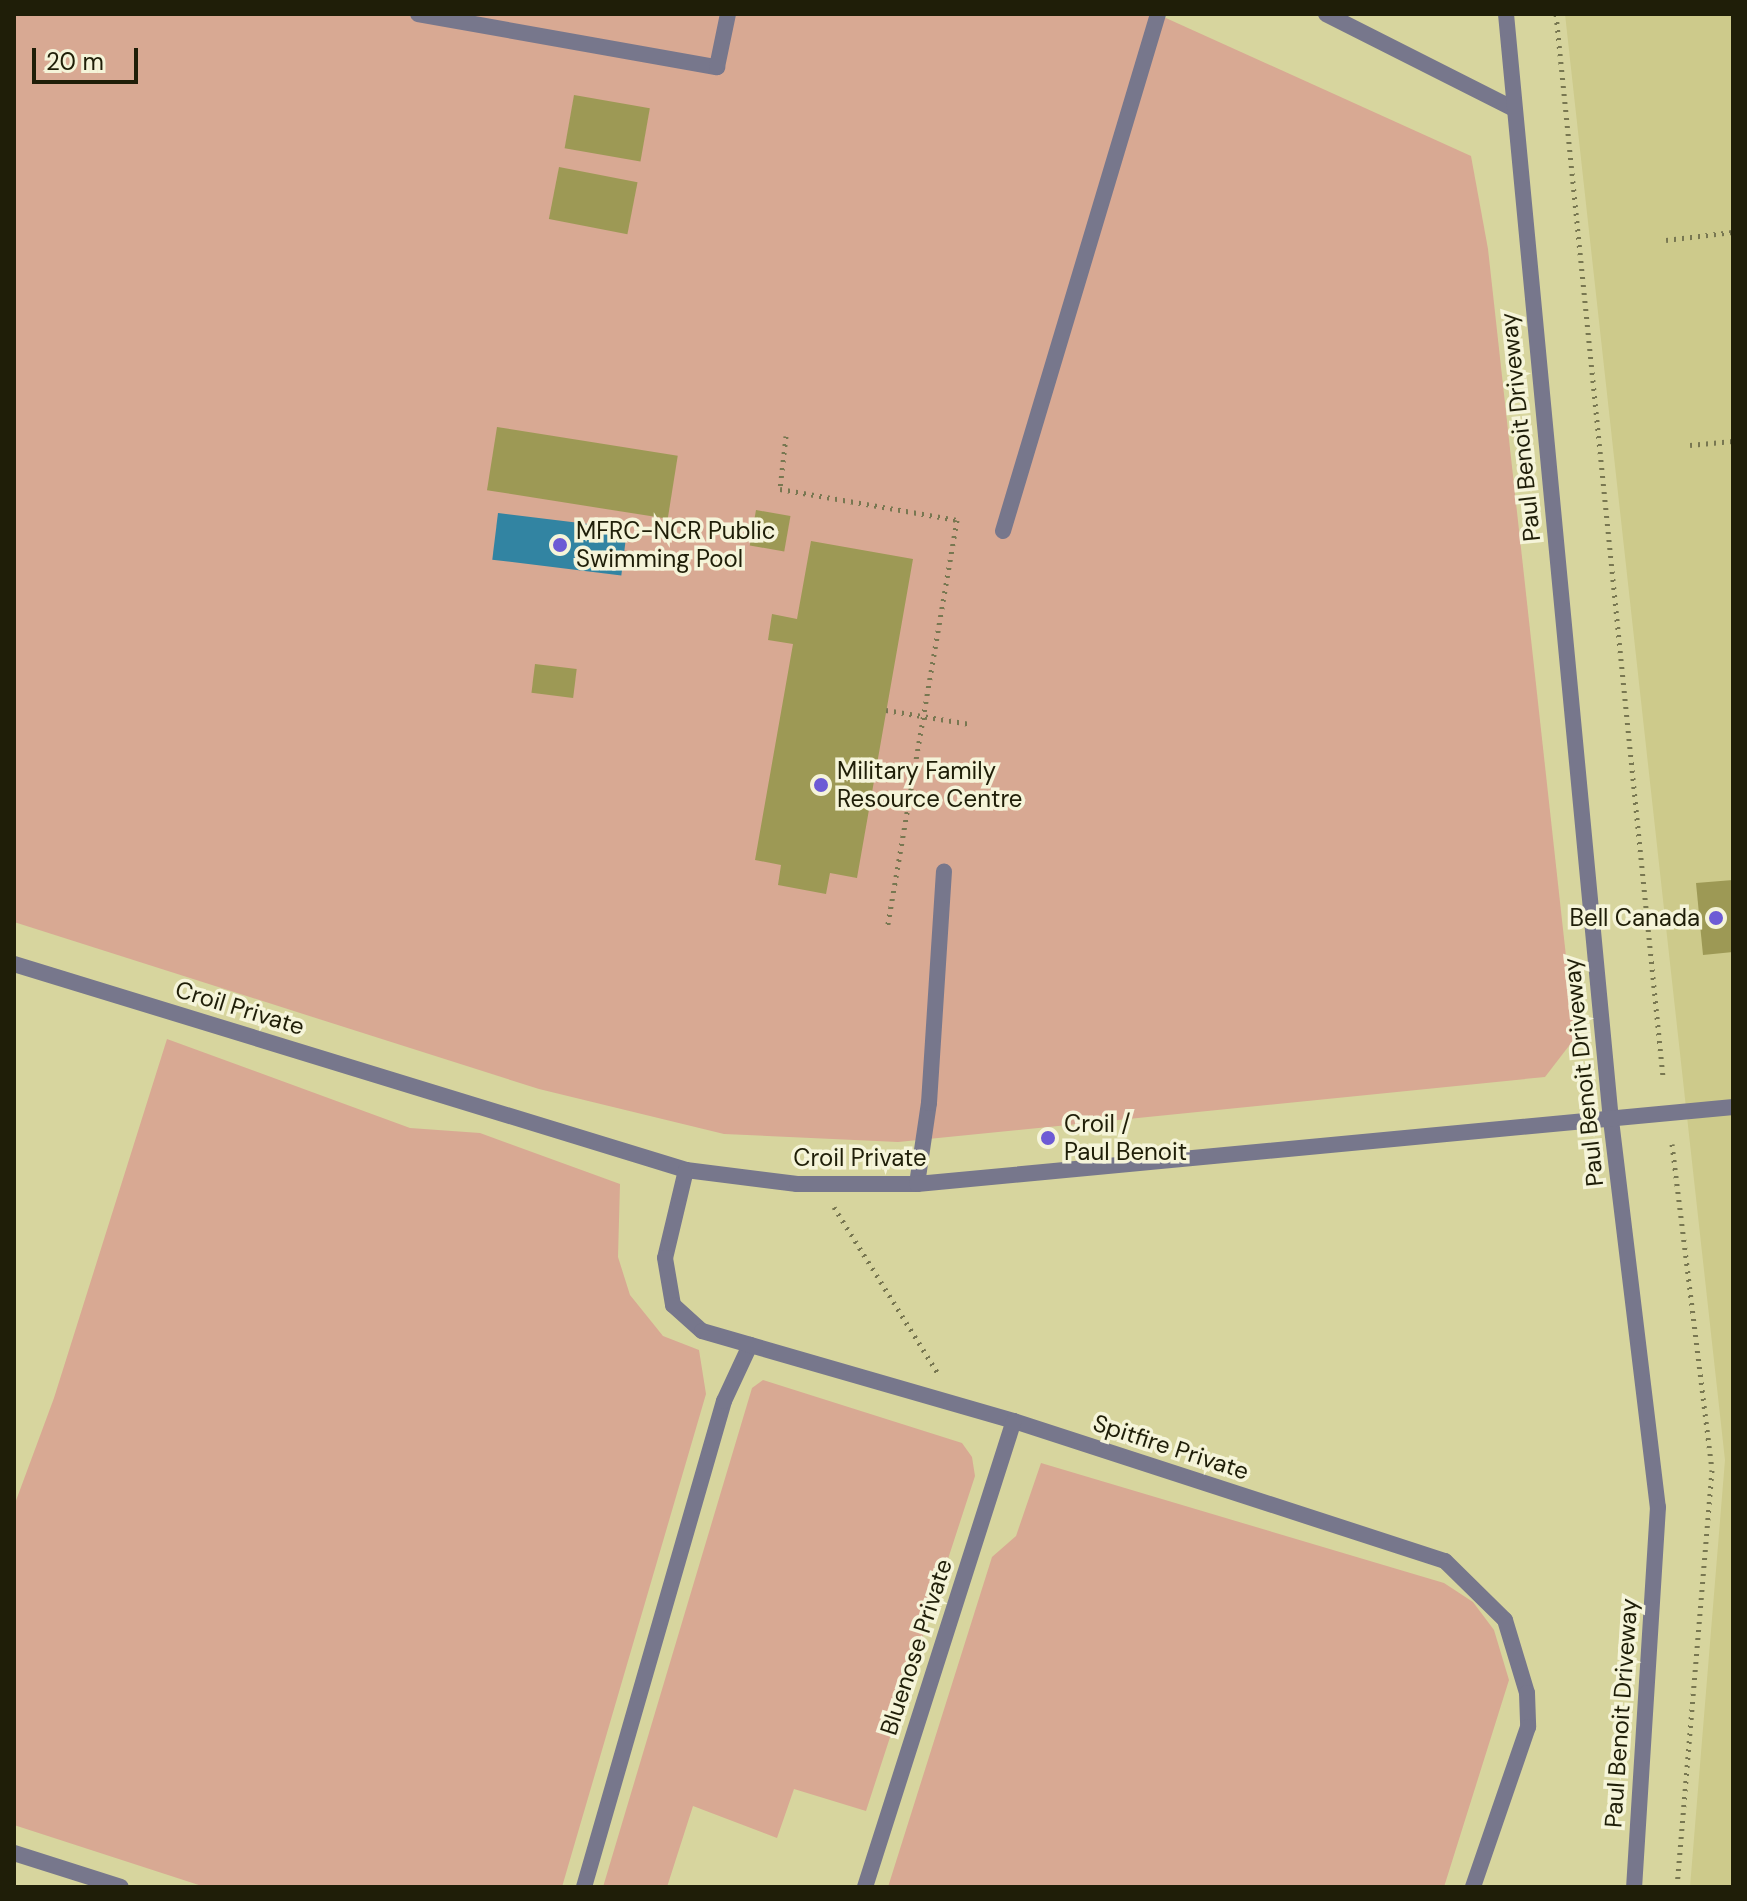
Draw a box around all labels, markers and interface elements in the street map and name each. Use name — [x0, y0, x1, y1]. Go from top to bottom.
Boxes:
scale bar — [36, 32, 142, 82]
text: 20 m — [46, 46, 104, 77]
street label: Paul Benoit Driveway — [1494, 311, 1546, 543]
place label: MFRC-NCR Public Swimming Pool — [576, 517, 775, 573]
marker: MFRC-NCR Public Swimming Pool — [551, 536, 569, 554]
place label: Military Family Resource Centre — [837, 757, 1022, 813]
marker: Military Family Resource Centre — [812, 776, 830, 794]
place label: Bell Canada — [1570, 904, 1700, 932]
marker: Bell Canada — [1707, 909, 1725, 927]
street label: Paul Benoit Driveway — [1557, 956, 1609, 1188]
street label: Croil Private — [172, 975, 308, 1041]
place label: Croil / Paul Benoit — [1064, 1110, 1187, 1166]
marker: Croil / Paul Benoit — [1039, 1129, 1057, 1147]
street label: Croil Private — [793, 1144, 927, 1172]
street label: Spitfire Private — [1089, 1408, 1253, 1486]
street label: Bluenose Private — [874, 1555, 958, 1739]
street label: Paul Benoit Driveway — [1599, 1597, 1643, 1829]

